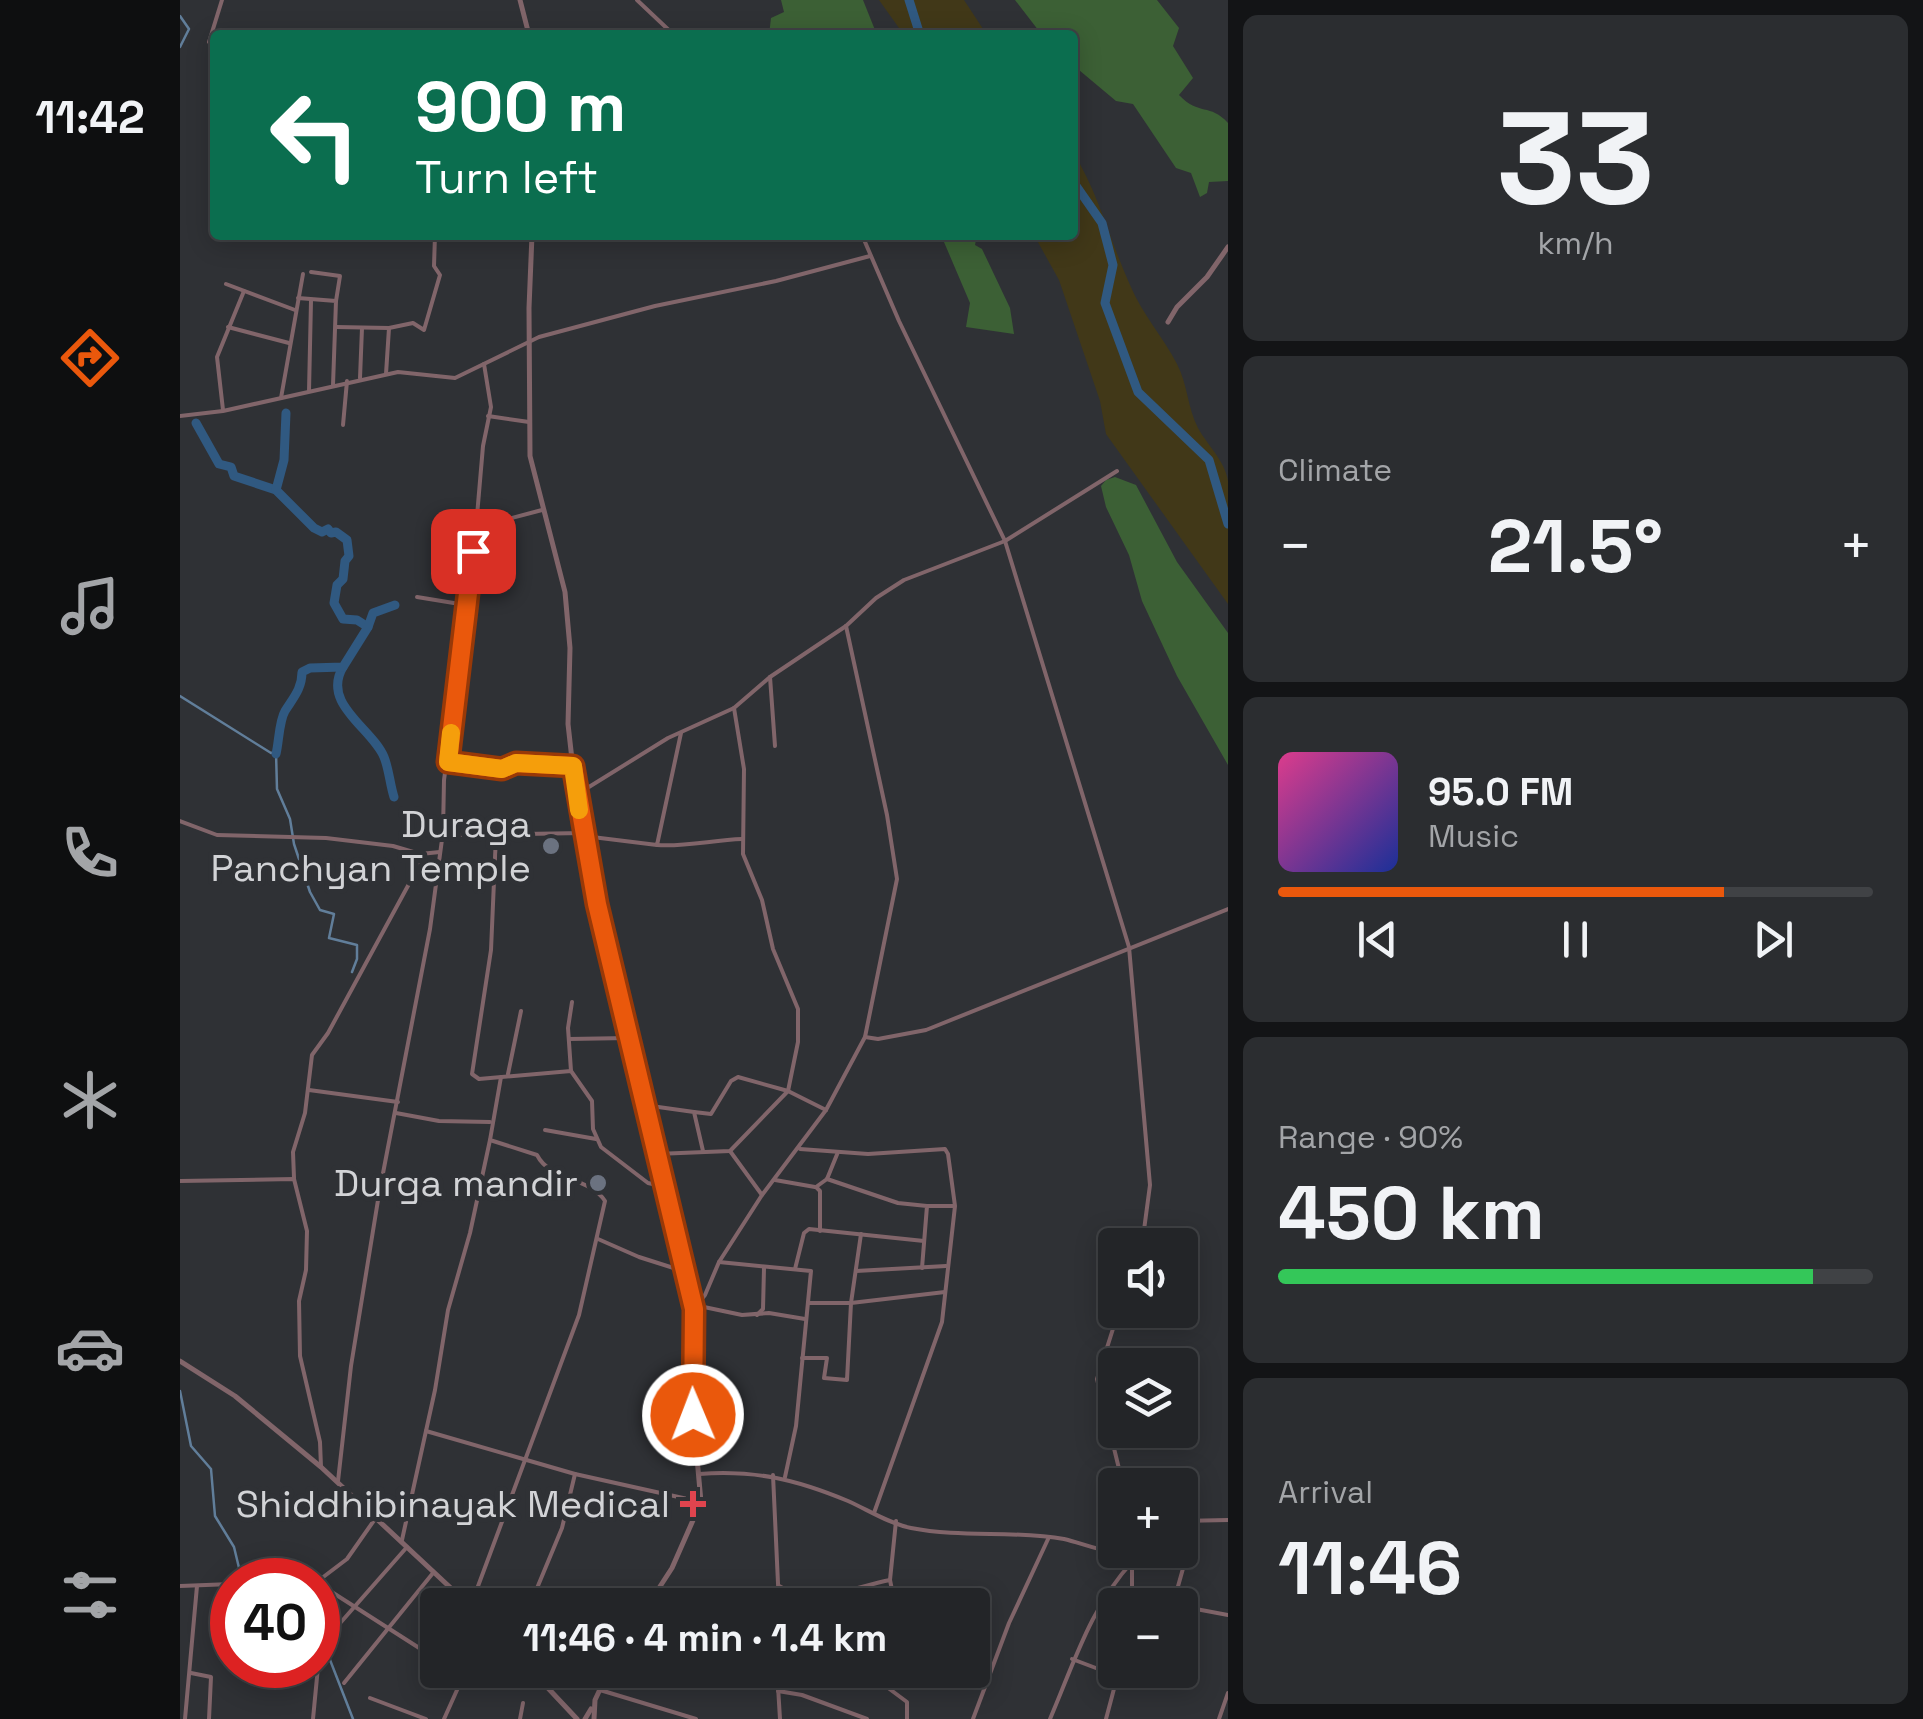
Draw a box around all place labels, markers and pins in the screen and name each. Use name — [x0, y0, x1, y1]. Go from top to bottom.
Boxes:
pin — [431, 509, 516, 594]
place label: Duraga Panchyan Temple — [211, 800, 531, 892]
marker: Duraga Panchyan Temple — [540, 835, 562, 857]
place label: Durga mandir — [334, 1159, 578, 1207]
marker: Durga mandir — [587, 1172, 609, 1194]
place label: Shiddhibinayak Medical — [236, 1480, 670, 1528]
marker: Shiddhibinayak Medical — [680, 1491, 706, 1517]

